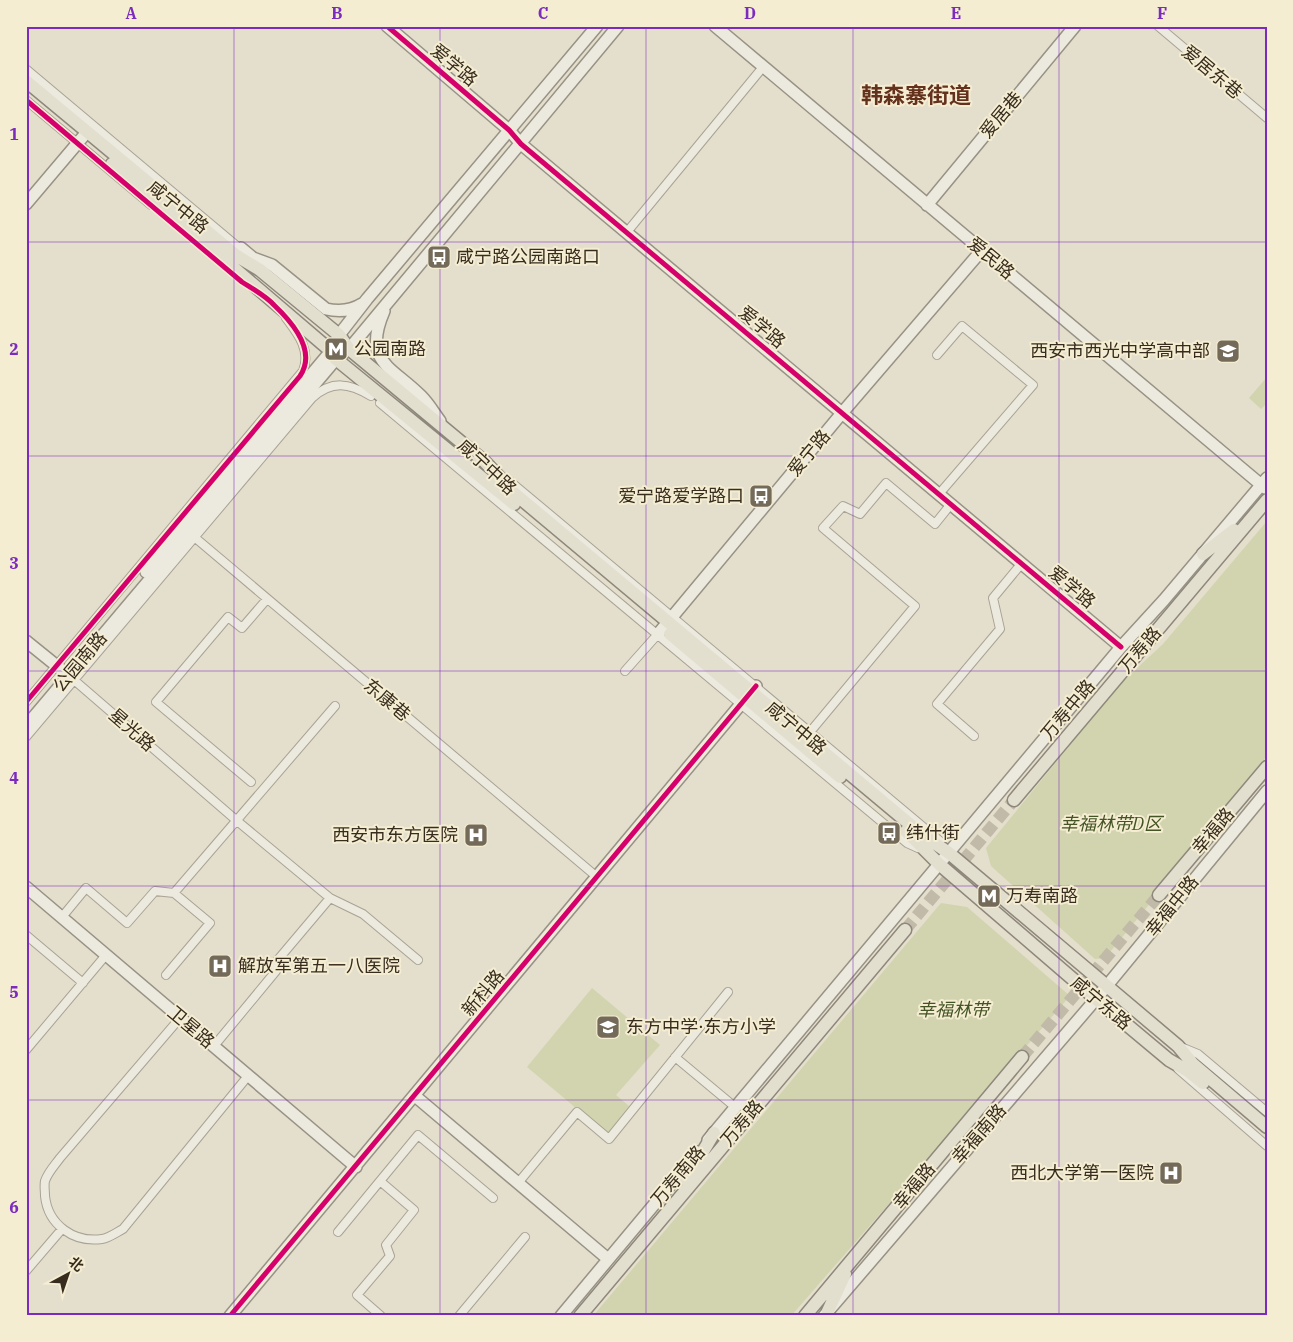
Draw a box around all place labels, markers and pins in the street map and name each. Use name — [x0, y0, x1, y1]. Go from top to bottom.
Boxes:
bus stop icon: 咸宁路公园南路口 — [426, 244, 452, 270]
place label: 咸宁路公园南路口 — [456, 245, 600, 268]
metro station icon: 公园南路 — [323, 336, 349, 362]
place label: 公园南路 — [354, 337, 426, 360]
school or university icon: 西安市西光中学高中部 — [1215, 338, 1241, 364]
place label: 西安市西光中学高中部 — [1030, 339, 1210, 362]
bus stop icon: 爱宁路爱学路口 — [748, 483, 774, 509]
place label: 爱宁路爱学路口 — [618, 484, 744, 507]
bus stop icon: 纬什街 — [876, 820, 902, 846]
place label: 纬什街 — [906, 821, 960, 844]
hospital icon: 西安市东方医院 — [463, 822, 489, 848]
place label: 西安市东方医院 — [332, 823, 458, 846]
metro station icon: 万寿南路 — [976, 883, 1002, 909]
place label: 万寿南路 — [1006, 884, 1078, 907]
hospital icon: 解放军第五一八医院 — [207, 953, 233, 979]
place label: 解放军第五一八医院 — [238, 954, 400, 977]
school or university icon: 东方中学·东方小学 — [595, 1014, 621, 1040]
place label: 东方中学·东方小学 — [626, 1015, 776, 1038]
hospital icon: 西北大学第一医院 — [1158, 1160, 1184, 1186]
place label: 西北大学第一医院 — [1010, 1161, 1154, 1184]

